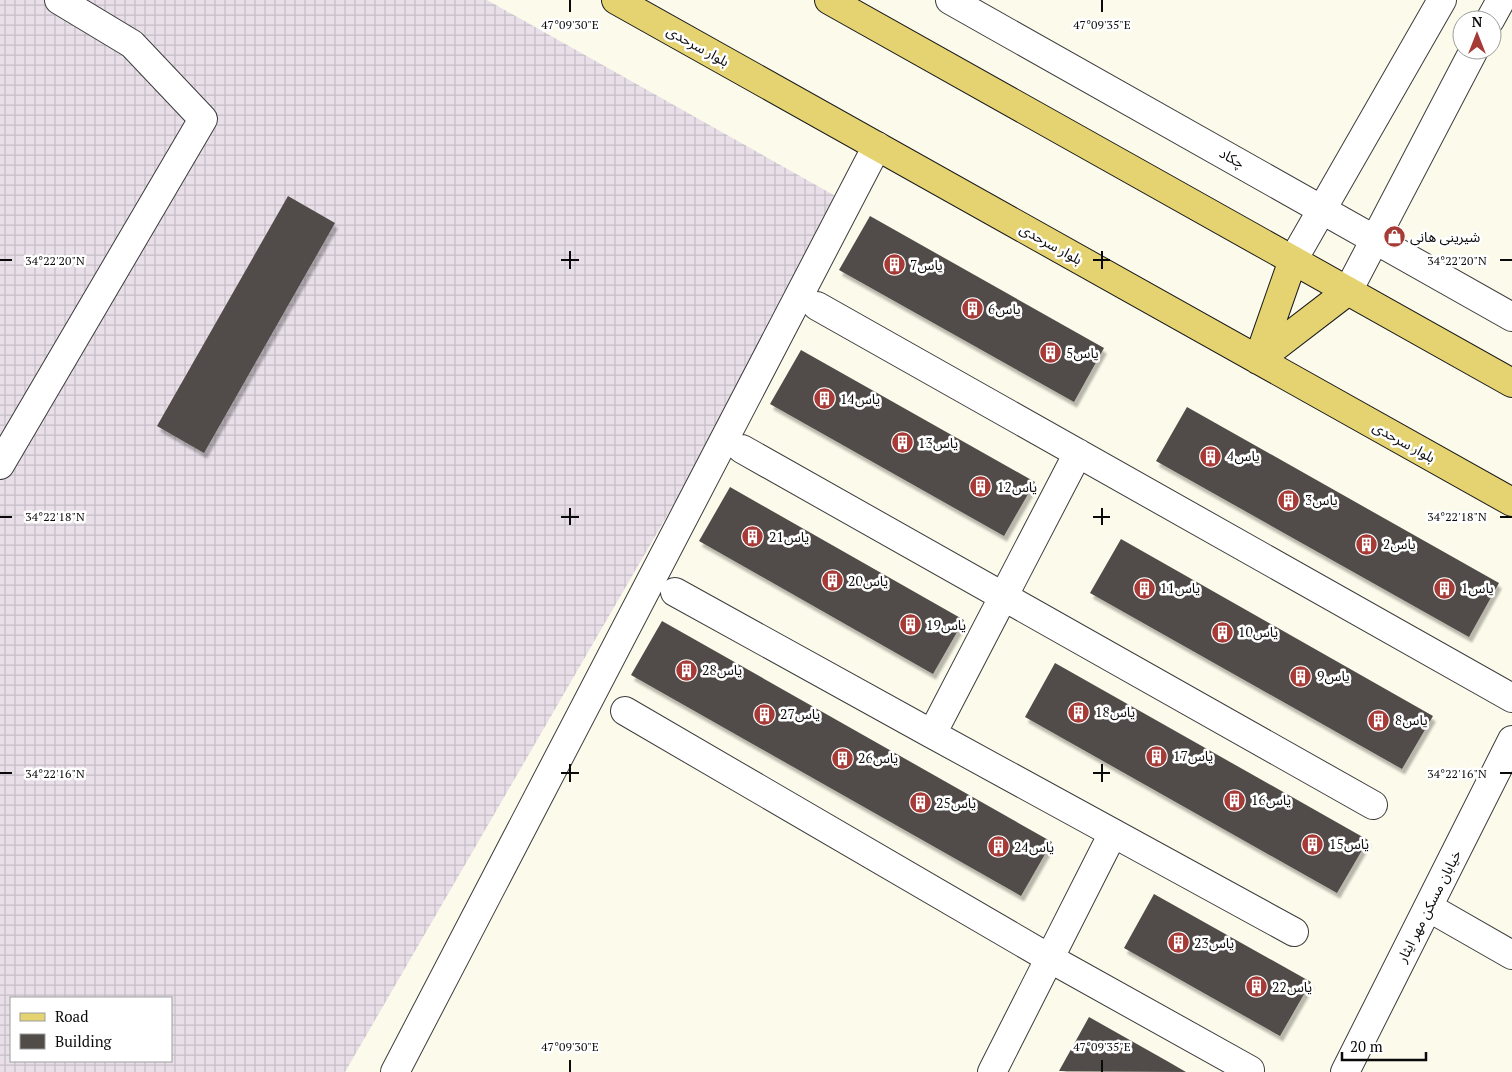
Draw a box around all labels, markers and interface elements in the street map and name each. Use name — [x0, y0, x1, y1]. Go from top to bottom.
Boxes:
north arrow — [1452, 10, 1502, 60]
text: N — [1472, 12, 1483, 31]
text: 47°09'30"E — [541, 17, 599, 32]
text: 47°09'35"E — [1073, 17, 1131, 32]
street label: بلوار سرحدی — [664, 21, 733, 71]
street label: چکاد — [1216, 143, 1248, 173]
street label: بلوار سرحدی — [1017, 219, 1086, 269]
shop icon: شیرینی هانی — [1382, 225, 1406, 249]
place label: شیرینی هانی — [1410, 227, 1480, 246]
text: 34°22'20"N — [25, 253, 85, 268]
building icon: یاس7 — [882, 253, 906, 277]
text: 34°22'20"N — [1427, 253, 1487, 268]
place label: یاس7 — [910, 255, 943, 274]
building icon: یاس6 — [960, 297, 984, 321]
place label: یاس6 — [988, 299, 1021, 318]
building icon: یاس5 — [1038, 341, 1062, 365]
place label: یاس5 — [1066, 343, 1099, 362]
building icon: یاس14 — [812, 387, 836, 411]
place label: یاس14 — [840, 389, 880, 408]
street label: بلوار سرحدی — [1370, 417, 1439, 467]
building icon: یاس13 — [890, 431, 914, 455]
place label: یاس13 — [918, 433, 958, 452]
building icon: یاس4 — [1199, 444, 1223, 468]
place label: یاس4 — [1227, 446, 1260, 465]
building icon: یاس12 — [969, 475, 993, 499]
place label: یاس12 — [997, 477, 1037, 496]
building icon: یاس3 — [1277, 488, 1301, 512]
place label: یاس3 — [1305, 490, 1338, 509]
text: 34°22'18"N — [25, 509, 85, 524]
text: 34°22'18"N — [1427, 509, 1487, 524]
building icon: یاس21 — [741, 525, 765, 549]
place label: یاس21 — [769, 527, 809, 546]
building icon: یاس2 — [1355, 532, 1379, 556]
place label: یاس2 — [1383, 534, 1416, 553]
building icon: یاس20 — [820, 569, 844, 593]
place label: یاس20 — [848, 571, 888, 590]
building icon: یاس11 — [1132, 576, 1156, 600]
building icon: یاس1 — [1433, 576, 1457, 600]
place label: یاس11 — [1160, 578, 1200, 597]
place label: یاس1 — [1461, 578, 1494, 597]
building icon: یاس19 — [898, 613, 922, 637]
place label: یاس19 — [926, 615, 966, 634]
building icon: یاس10 — [1210, 620, 1234, 644]
place label: یاس10 — [1238, 622, 1278, 641]
building icon: یاس28 — [674, 658, 698, 682]
place label: یاس28 — [702, 660, 742, 679]
building icon: یاس9 — [1289, 664, 1313, 688]
place label: یاس9 — [1317, 666, 1350, 685]
building icon: یاس18 — [1067, 700, 1091, 724]
building icon: یاس27 — [752, 702, 776, 726]
place label: یاس18 — [1095, 702, 1135, 721]
place label: یاس27 — [780, 704, 820, 723]
building icon: یاس8 — [1367, 708, 1391, 732]
place label: یاس8 — [1395, 710, 1428, 729]
building icon: یاس17 — [1145, 744, 1169, 768]
building icon: یاس26 — [830, 746, 854, 770]
place label: یاس17 — [1173, 746, 1213, 765]
place label: یاس26 — [858, 748, 898, 767]
text: 34°22'16"N — [25, 766, 85, 781]
text: 34°22'16"N — [1427, 766, 1487, 781]
building icon: یاس16 — [1223, 788, 1247, 812]
place label: یاس16 — [1251, 790, 1291, 809]
building icon: یاس25 — [908, 791, 932, 815]
place label: یاس25 — [936, 793, 976, 812]
building icon: یاس15 — [1301, 832, 1325, 856]
place label: یاس15 — [1329, 834, 1369, 853]
building icon: یاس24 — [986, 835, 1010, 859]
place label: یاس24 — [1014, 837, 1054, 856]
street label: خیابان مسکن مهر ایثار — [1392, 846, 1465, 966]
building icon: یاس23 — [1166, 931, 1190, 955]
place label: یاس23 — [1194, 933, 1234, 952]
building icon: یاس22 — [1244, 975, 1268, 999]
place label: یاس22 — [1272, 977, 1312, 996]
legend — [10, 997, 172, 1062]
text: Road — [55, 1006, 88, 1026]
scale bar — [1342, 1030, 1426, 1062]
text: Building — [55, 1031, 113, 1051]
text: 20 m — [1350, 1036, 1383, 1056]
text: 47°09'30"E — [541, 1039, 599, 1054]
text: 47°09'35"E — [1073, 1039, 1131, 1054]

